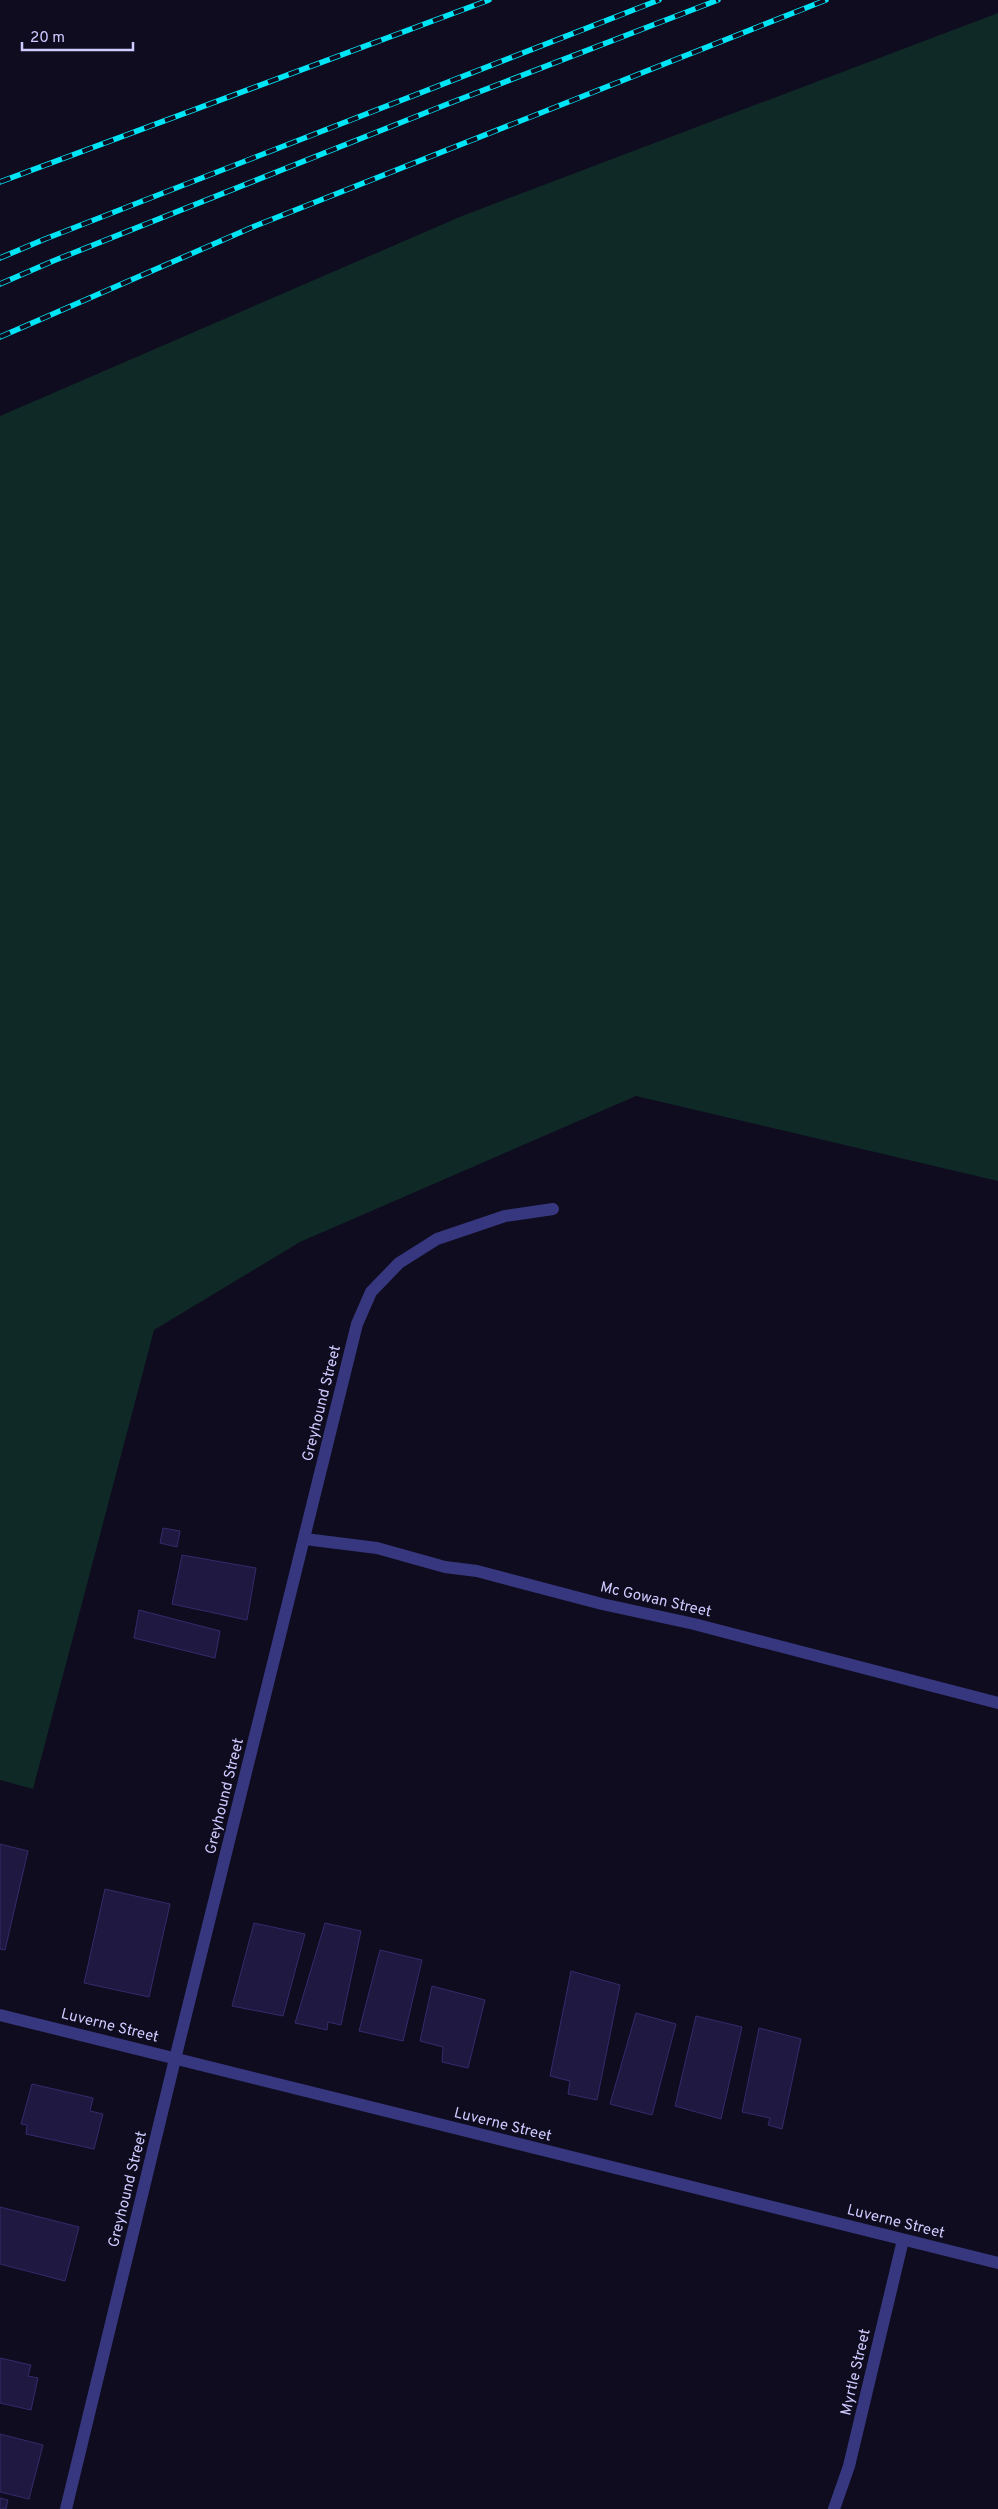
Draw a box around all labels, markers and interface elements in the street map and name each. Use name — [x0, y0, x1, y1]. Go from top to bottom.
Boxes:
scale bar — [22, 20, 134, 52]
text: 20 m — [30, 29, 65, 48]
street label: Greyhound Street — [299, 1343, 346, 1463]
street label: Mc Gowan Street — [598, 1578, 713, 1622]
street label: Greyhound Street — [202, 1736, 249, 1856]
street label: Luverne Street — [59, 2005, 161, 2048]
street label: Luverne Street — [452, 2104, 554, 2147]
street label: Greyhound Street — [105, 2129, 152, 2249]
street label: Luverne Street — [845, 2201, 947, 2244]
street label: Myrtle Street — [837, 2327, 876, 2418]

